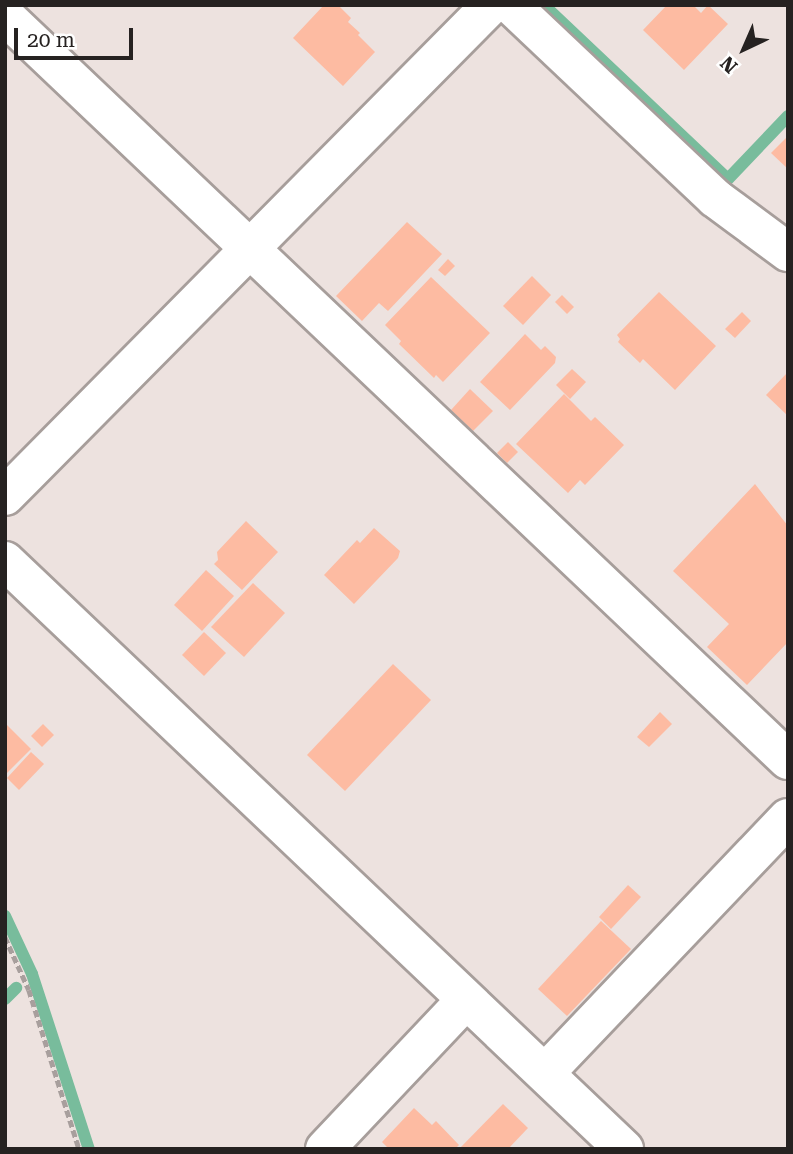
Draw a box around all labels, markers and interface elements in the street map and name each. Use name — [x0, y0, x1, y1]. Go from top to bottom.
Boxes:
scale bar — [18, 14, 136, 58]
north arrow — [709, 14, 779, 84]
text: 20 m — [27, 28, 75, 52]
text: N — [716, 51, 742, 78]

